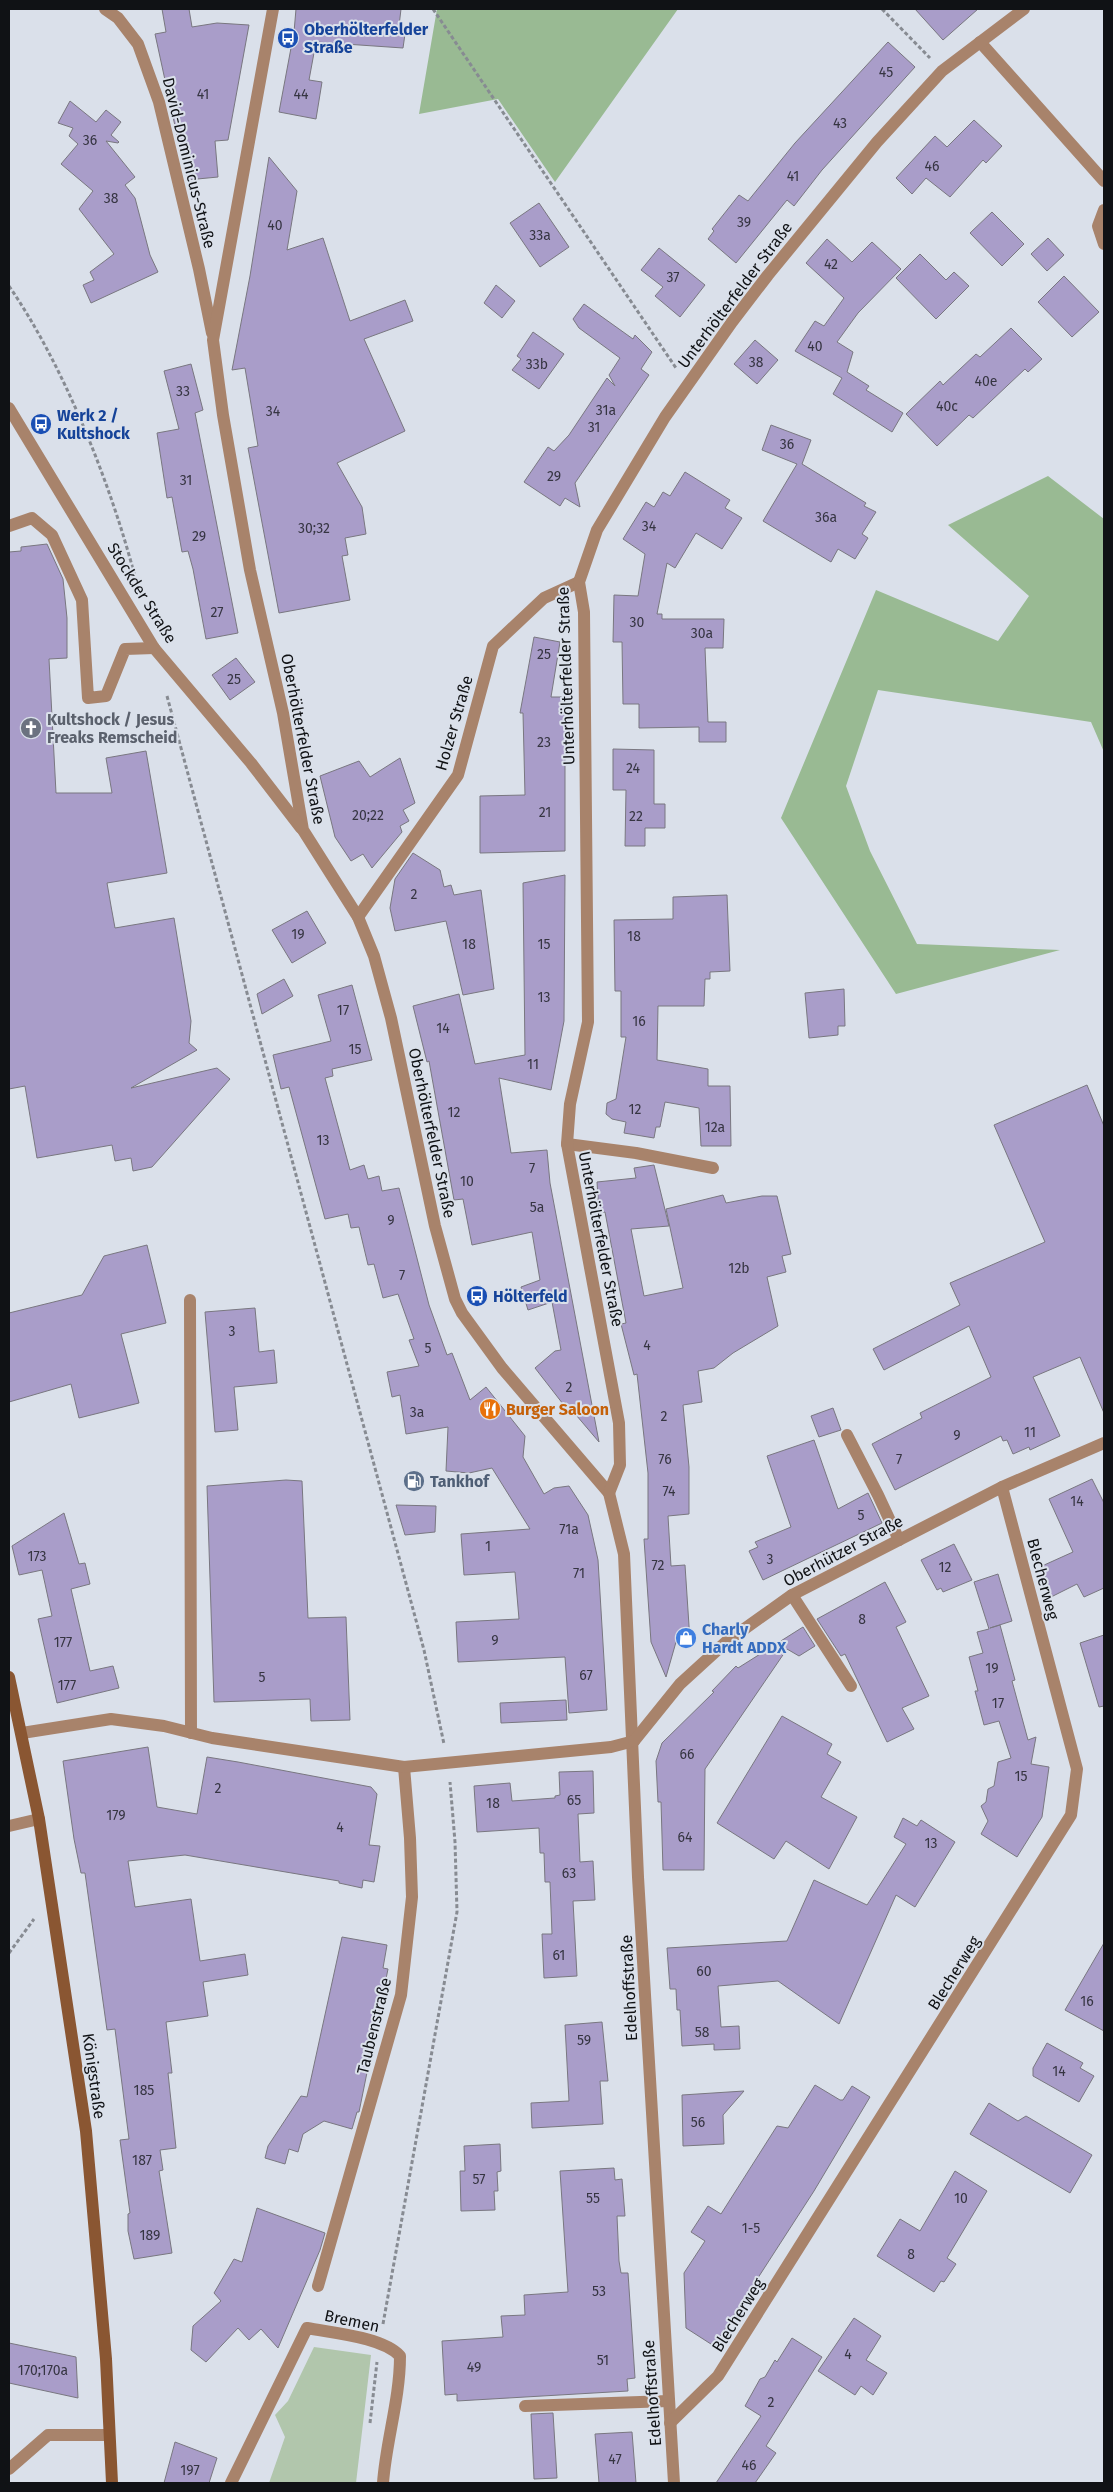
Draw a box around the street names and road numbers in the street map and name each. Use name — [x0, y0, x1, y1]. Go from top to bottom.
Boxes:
street label: David-Dominicus-Straße — [159, 75, 219, 251]
street label: Unterhölterfelder Straße — [674, 218, 796, 372]
street label: Stockder Straße — [103, 539, 181, 647]
street label: Unterhölterfelder Straße — [553, 586, 579, 766]
street label: Oberhölterfelder Straße — [277, 652, 329, 826]
street label: Holzer Straße — [431, 673, 477, 773]
street label: Oberhölterfelder Straße — [405, 1046, 459, 1220]
street label: Unterhölterfelder Straße — [575, 1150, 627, 1328]
street label: Oberhützer Straße — [780, 1511, 906, 1591]
street label: Blecherweg — [1023, 1536, 1063, 1622]
street label: Blecherweg — [924, 1932, 985, 2013]
street label: Edelhoffstraße — [617, 1934, 641, 2042]
street label: Taubenstraße — [353, 1976, 395, 2076]
street label: Königstraße — [79, 2032, 109, 2120]
street label: Blecherweg — [708, 2274, 769, 2355]
street label: Bremen — [323, 2306, 381, 2336]
street label: Edelhoffstraße — [639, 2339, 665, 2447]

